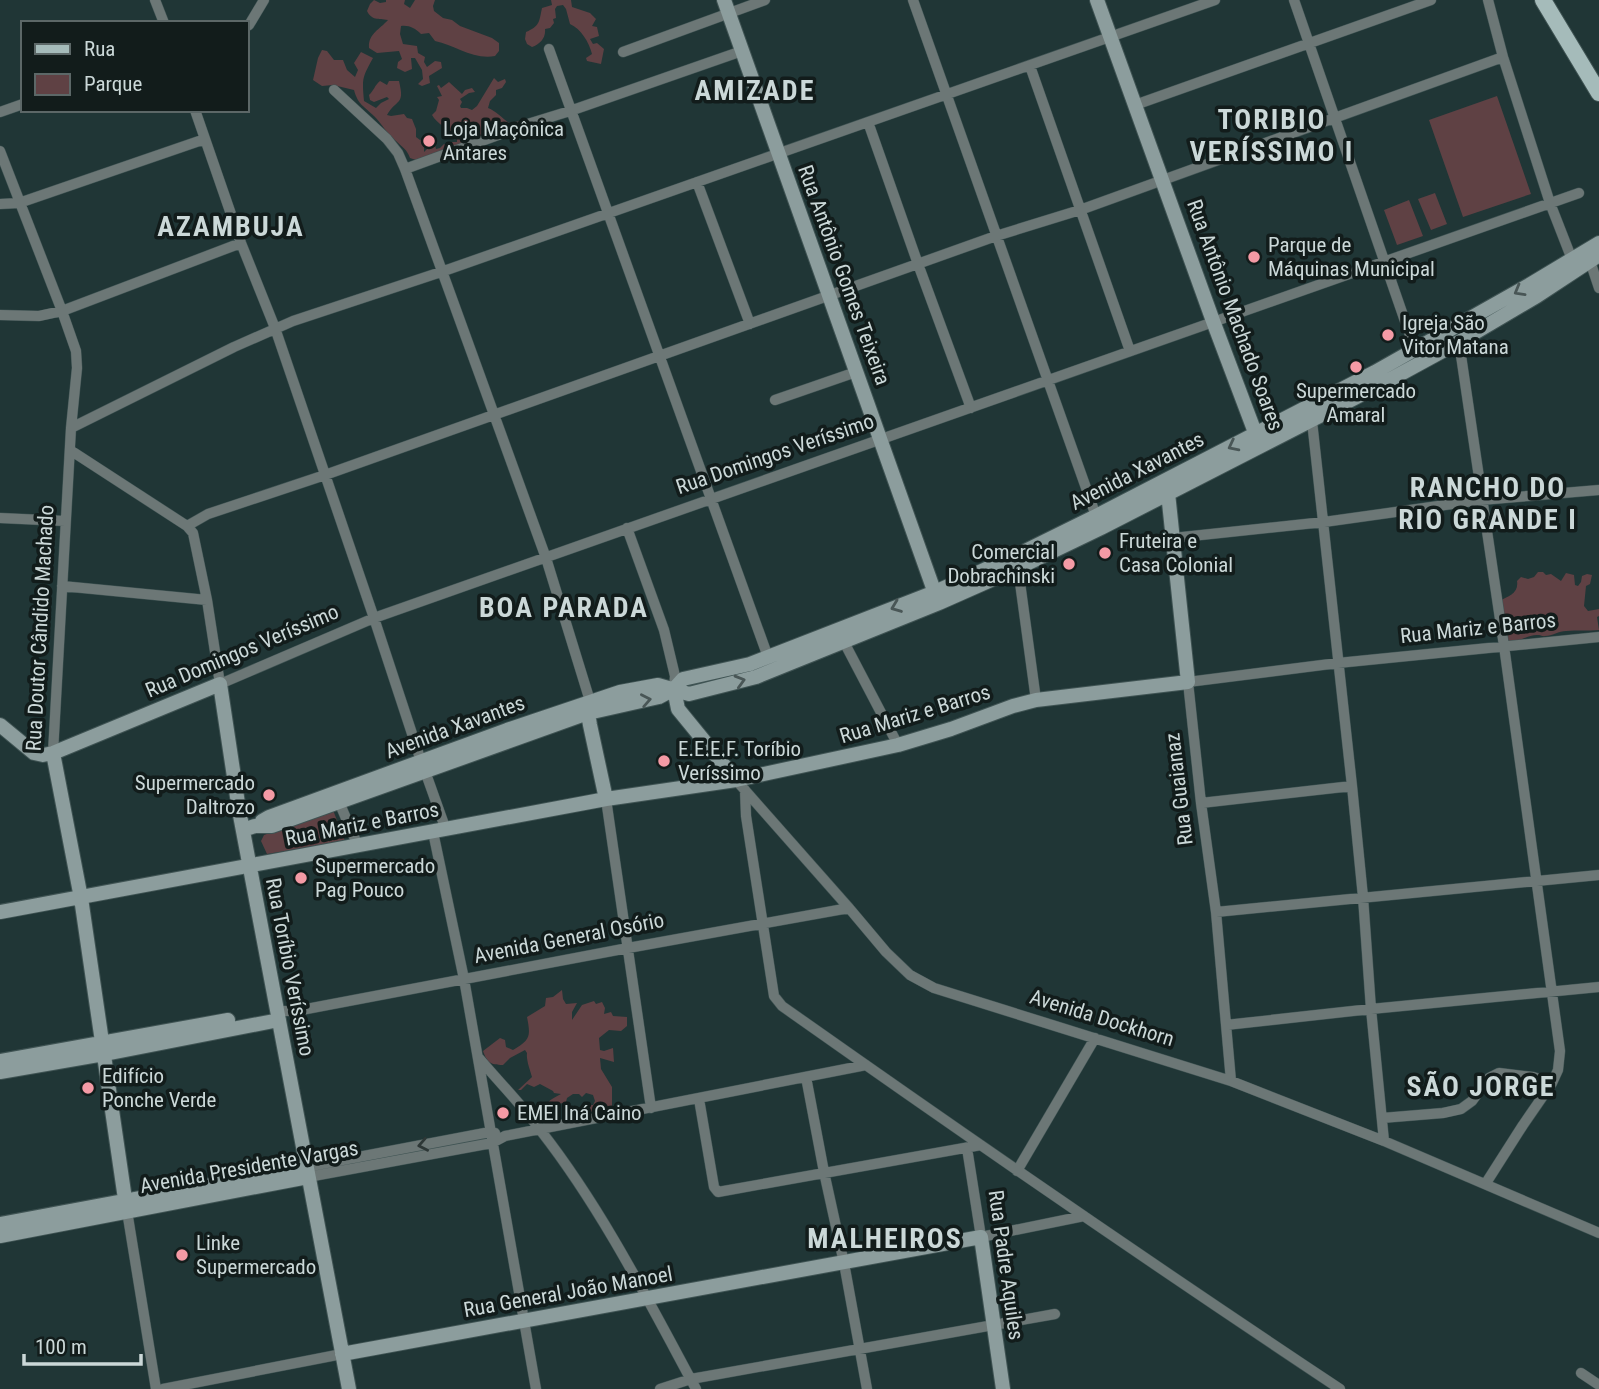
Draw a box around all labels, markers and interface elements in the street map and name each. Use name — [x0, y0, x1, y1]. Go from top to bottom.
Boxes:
legend — [21, 21, 248, 112]
text: Rua — [84, 37, 115, 61]
text: Parque — [84, 72, 142, 96]
district label: AMIZADE — [695, 74, 815, 107]
district label: TORIBIO VERÍSSIMO I — [1190, 103, 1354, 168]
place label: Loja Maçônica Antares — [443, 117, 564, 165]
marker: Loja Maçônica Antares — [421, 133, 437, 149]
street label: Rua Antônio Gomes Teixeira — [793, 162, 895, 388]
street label: Rua Antônio Machado Soares — [1182, 196, 1288, 434]
district label: AZAMBUJA — [157, 210, 305, 243]
place label: Parque de Máquinas Municipal — [1268, 233, 1435, 281]
marker: Parque de Máquinas Municipal — [1246, 249, 1262, 265]
one-way arrow — [1514, 282, 1527, 295]
place label: Igreja São Vitor Matana — [1402, 311, 1509, 359]
marker: Igreja São Vitor Matana — [1380, 327, 1396, 343]
marker: Supermercado Amaral — [1348, 359, 1364, 375]
place label: Supermercado Amaral — [1296, 379, 1416, 427]
street label: Rua Domingos Veríssimo — [673, 409, 877, 499]
street label: Avenida Xavantes — [1066, 427, 1208, 515]
one-way arrow — [1228, 437, 1240, 451]
district label: RANCHO DO RIO GRANDE I — [1398, 471, 1578, 536]
street label: Rua Doutor Cândido Machado — [22, 504, 58, 752]
place label: Fruteira e Casa Colonial — [1119, 529, 1233, 577]
place label: Comercial Dobrachinski — [947, 540, 1055, 588]
marker: Fruteira e Casa Colonial — [1097, 545, 1113, 561]
marker: Comercial Dobrachinski — [1061, 556, 1077, 572]
district label: BOA PARADA — [479, 591, 649, 624]
street label: Rua Domingos Veríssimo — [142, 599, 342, 703]
one-way arrow — [890, 599, 902, 613]
street label: Rua Mariz e Barros — [1399, 608, 1557, 648]
one-way arrow — [734, 675, 746, 690]
street label: Rua Mariz e Barros — [837, 680, 993, 748]
street label: Avenida Xavantes — [382, 691, 528, 763]
one-way arrow — [640, 693, 652, 708]
street label: Rua Guaianaz — [1160, 731, 1198, 847]
place label: E.E.E.F. Toríbio Veríssimo — [678, 737, 801, 785]
marker: E.E.E.F. Toríbio Veríssimo — [656, 753, 672, 769]
place label: Supermercado Daltrozo — [135, 771, 255, 819]
marker: Supermercado Daltrozo — [261, 787, 277, 803]
street label: Rua Mariz e Barros — [283, 797, 441, 851]
place label: Supermercado Pag Pouco — [315, 854, 435, 902]
marker: Supermercado Pag Pouco — [293, 870, 309, 886]
street label: Rua Toríbio Veríssimo — [261, 876, 319, 1058]
street label: Avenida General Osório — [472, 908, 666, 968]
street label: Avenida Dockhorn — [1027, 985, 1177, 1051]
place label: Edifício Ponche Verde — [102, 1064, 217, 1112]
district label: SÃO JORGE — [1406, 1070, 1556, 1103]
marker: Edifício Ponche Verde — [80, 1080, 96, 1096]
place label: EMEI Iná Caino — [517, 1101, 642, 1125]
marker: EMEI Iná Caino — [495, 1105, 511, 1121]
street label: Avenida Presidente Vargas — [138, 1136, 360, 1198]
one-way arrow — [417, 1136, 429, 1151]
street label: Rua Padre Aquiles — [984, 1189, 1028, 1341]
district label: MALHEIROS — [807, 1222, 963, 1255]
place label: Linke Supermercado — [196, 1231, 316, 1279]
marker: Linke Supermercado — [174, 1247, 190, 1263]
street label: Rua General João Manoel — [462, 1262, 674, 1322]
scale bar — [24, 1322, 142, 1366]
text: 100 m — [35, 1335, 87, 1359]

